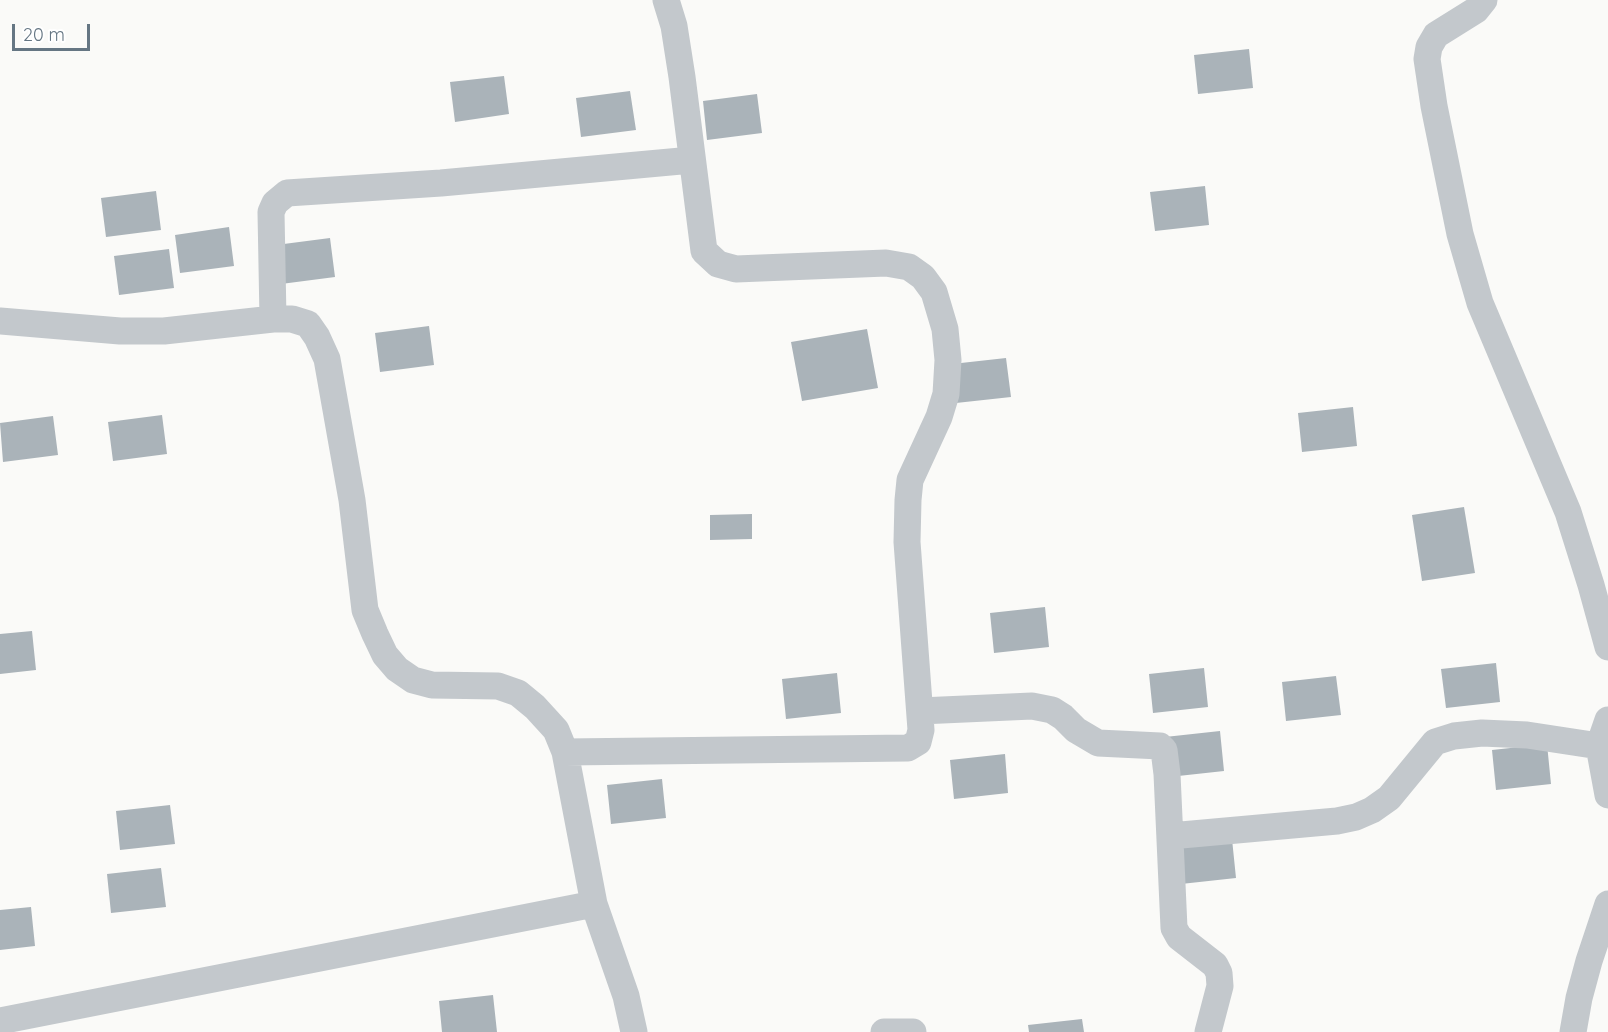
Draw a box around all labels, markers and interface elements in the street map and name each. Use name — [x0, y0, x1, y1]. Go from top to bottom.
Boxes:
scale bar — [15, 12, 93, 50]
text: 20 m — [23, 23, 65, 46]

